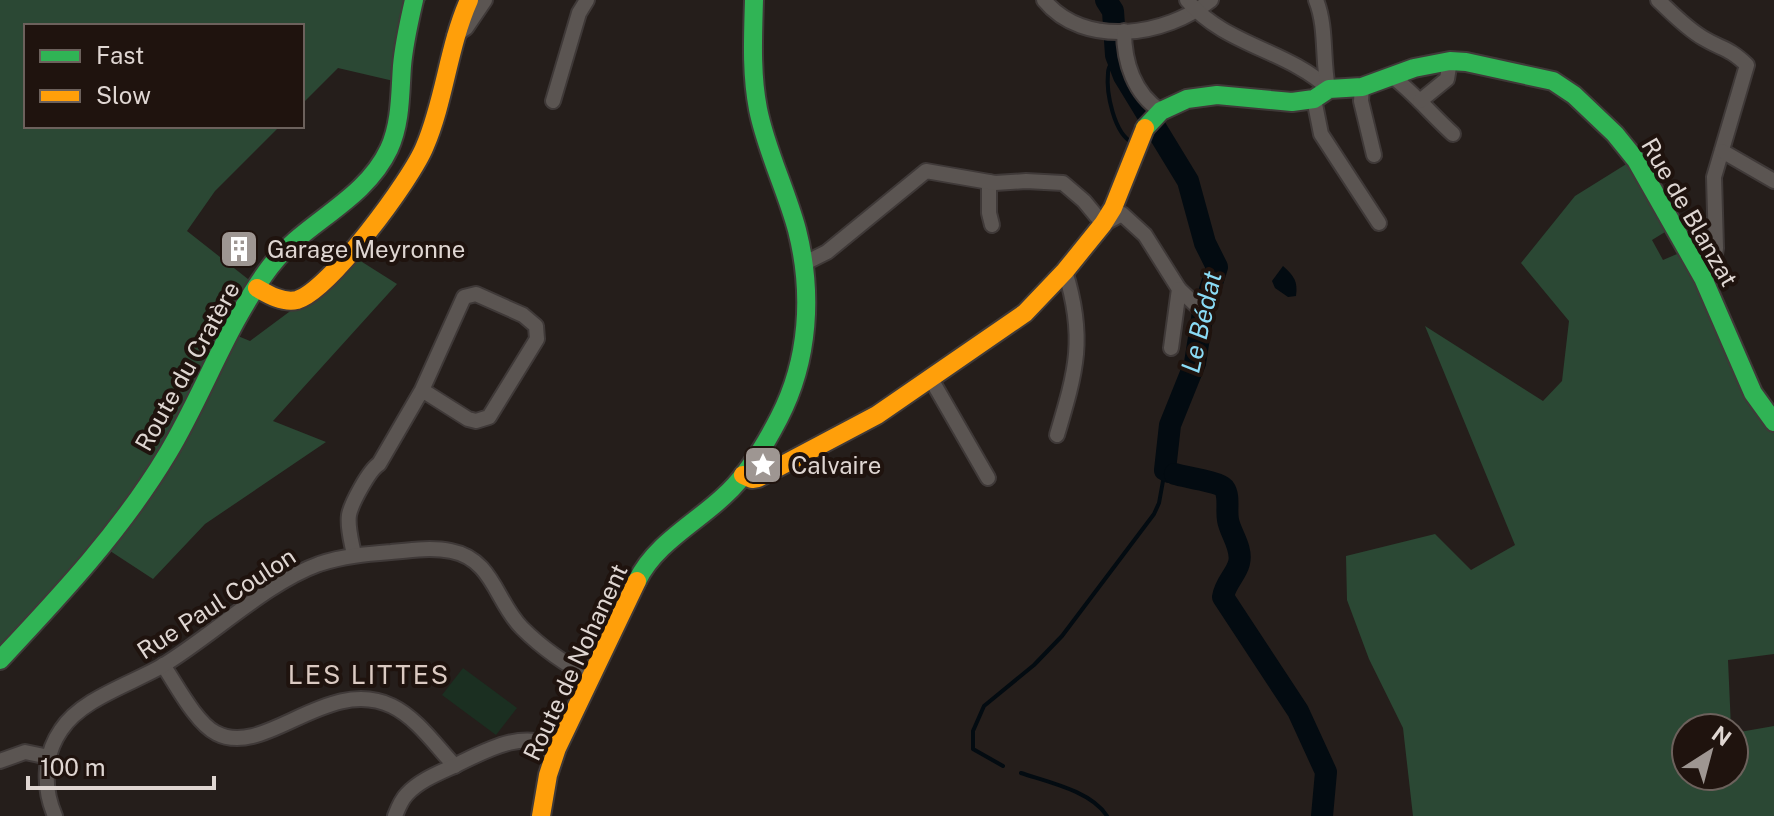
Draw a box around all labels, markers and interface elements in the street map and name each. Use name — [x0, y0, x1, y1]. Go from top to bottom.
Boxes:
legend — [24, 24, 304, 128]
text: Fast — [96, 41, 144, 69]
text: Slow — [96, 81, 151, 109]
street label: Rue de Blanzat — [1636, 133, 1744, 291]
building icon: Garage Meyronne — [218, 228, 260, 270]
place label: Garage Meyronne — [267, 235, 465, 263]
water label: Le Bédat — [1174, 268, 1228, 376]
street label: Route du Cratère — [129, 277, 245, 455]
place icon: Calvaire — [742, 444, 784, 486]
place label: Calvaire — [791, 451, 881, 479]
street label: Rue Paul Coulon — [132, 541, 300, 665]
street label: Route de Nohanent — [517, 559, 633, 765]
district label: LES LITTES — [288, 659, 450, 690]
north arrow — [1670, 712, 1750, 792]
text: N — [1707, 720, 1736, 751]
scale bar — [28, 740, 214, 790]
text: 100 m — [40, 753, 106, 781]

